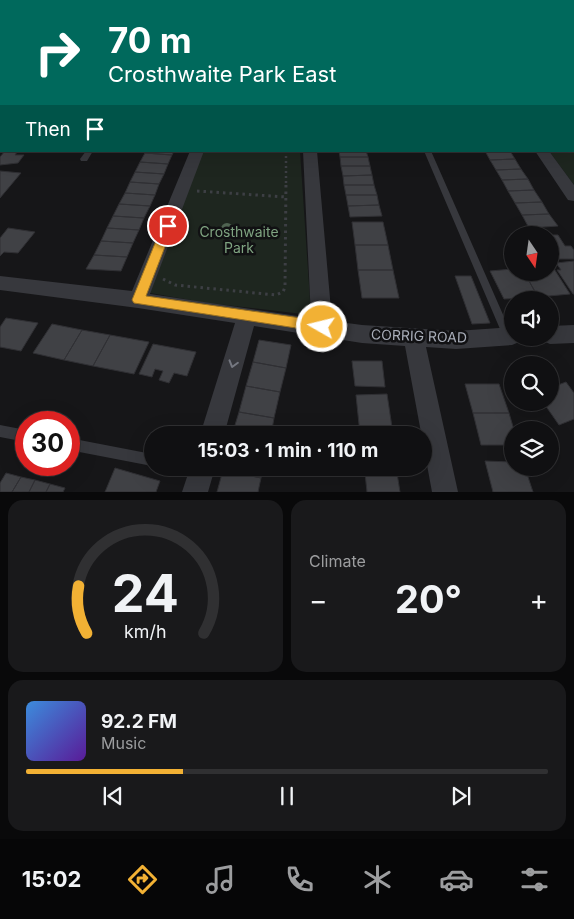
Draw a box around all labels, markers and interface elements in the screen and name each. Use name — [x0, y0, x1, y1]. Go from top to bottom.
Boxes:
text: 70 m — [108, 19, 192, 61]
icon: right — [25, 20, 90, 85]
text: Crosthwaite Park East — [108, 61, 336, 87]
icon: arrive — [81, 115, 109, 143]
text: Then — [25, 118, 71, 141]
pin — [147, 205, 189, 247]
icon: arrive — [154, 212, 182, 240]
park label: Crosthwaite Park — [199, 223, 279, 256]
north arrow — [504, 226, 559, 281]
map controls — [504, 226, 559, 476]
button: sound — [504, 291, 559, 346]
position arrow — [295, 300, 347, 352]
street label: CORRIG ROAD — [371, 325, 467, 346]
button: search — [504, 356, 559, 411]
one-way arrow — [229, 359, 239, 367]
speed limit sign: 30 — [15, 411, 80, 476]
button: layers — [504, 421, 559, 476]
text: 15:03 · 1 min · 110 m — [198, 439, 378, 462]
text: Climate — [309, 551, 366, 571]
text: 24 — [112, 562, 179, 625]
text: 20° — [395, 576, 462, 622]
text: − — [309, 583, 328, 617]
text: + — [529, 583, 548, 617]
text: km/h — [124, 621, 167, 642]
text: 92.2 FM — [101, 710, 177, 733]
text: Music — [101, 733, 146, 753]
icon: previous — [99, 782, 127, 810]
icon: pause — [273, 782, 301, 810]
icon: next — [447, 782, 475, 810]
icon: directions — [125, 862, 160, 897]
icon: music — [203, 862, 238, 897]
icon: phone — [282, 862, 317, 897]
icon: climate — [360, 862, 395, 897]
icon: car — [439, 862, 474, 897]
icon: filters — [517, 862, 552, 897]
text: 15:02 — [22, 866, 81, 892]

